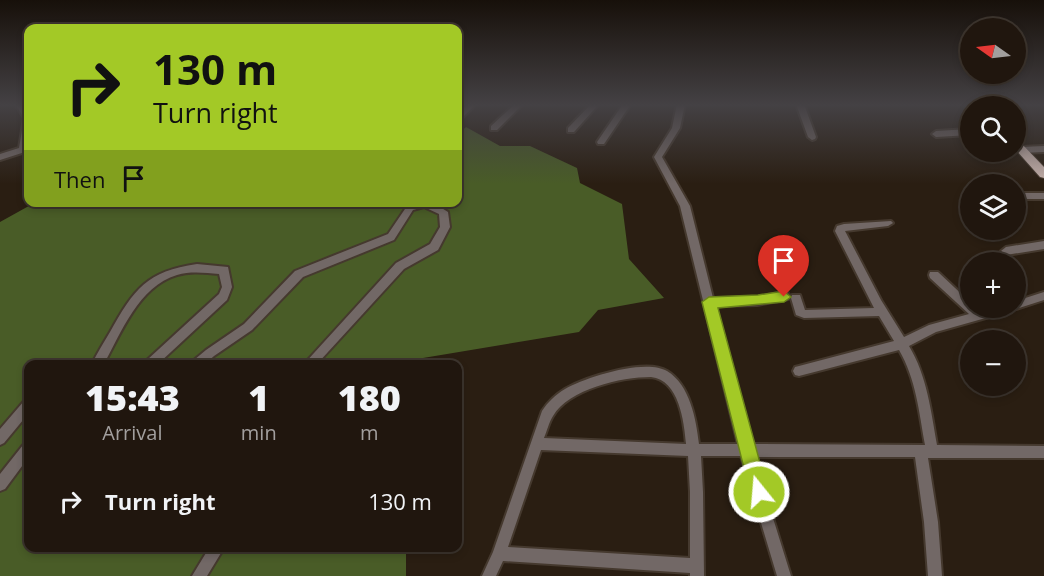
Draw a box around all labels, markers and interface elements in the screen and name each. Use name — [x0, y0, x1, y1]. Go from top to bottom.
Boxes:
north arrow — [960, 18, 1026, 84]
map controls — [960, 18, 1026, 396]
text: 130 m — [153, 40, 277, 97]
icon: right — [54, 48, 132, 126]
text: Turn right — [153, 94, 278, 131]
button: search — [960, 96, 1026, 162]
icon: arrive — [117, 162, 150, 195]
text: Then — [54, 164, 105, 194]
button: layers — [960, 174, 1026, 240]
pin — [758, 235, 809, 297]
icon: arrive — [767, 244, 800, 277]
button: + — [960, 252, 1026, 318]
button: − — [960, 330, 1026, 396]
text: 15:43 — [85, 373, 180, 422]
text: 1 — [248, 373, 269, 422]
text: 180 — [338, 373, 401, 422]
text: Arrival — [102, 419, 163, 446]
text: min — [241, 419, 277, 446]
text: m — [360, 419, 379, 446]
position arrow — [727, 460, 791, 524]
icon: right — [54, 485, 87, 518]
text: Turn right — [105, 486, 216, 516]
text: 130 m — [368, 486, 432, 516]

